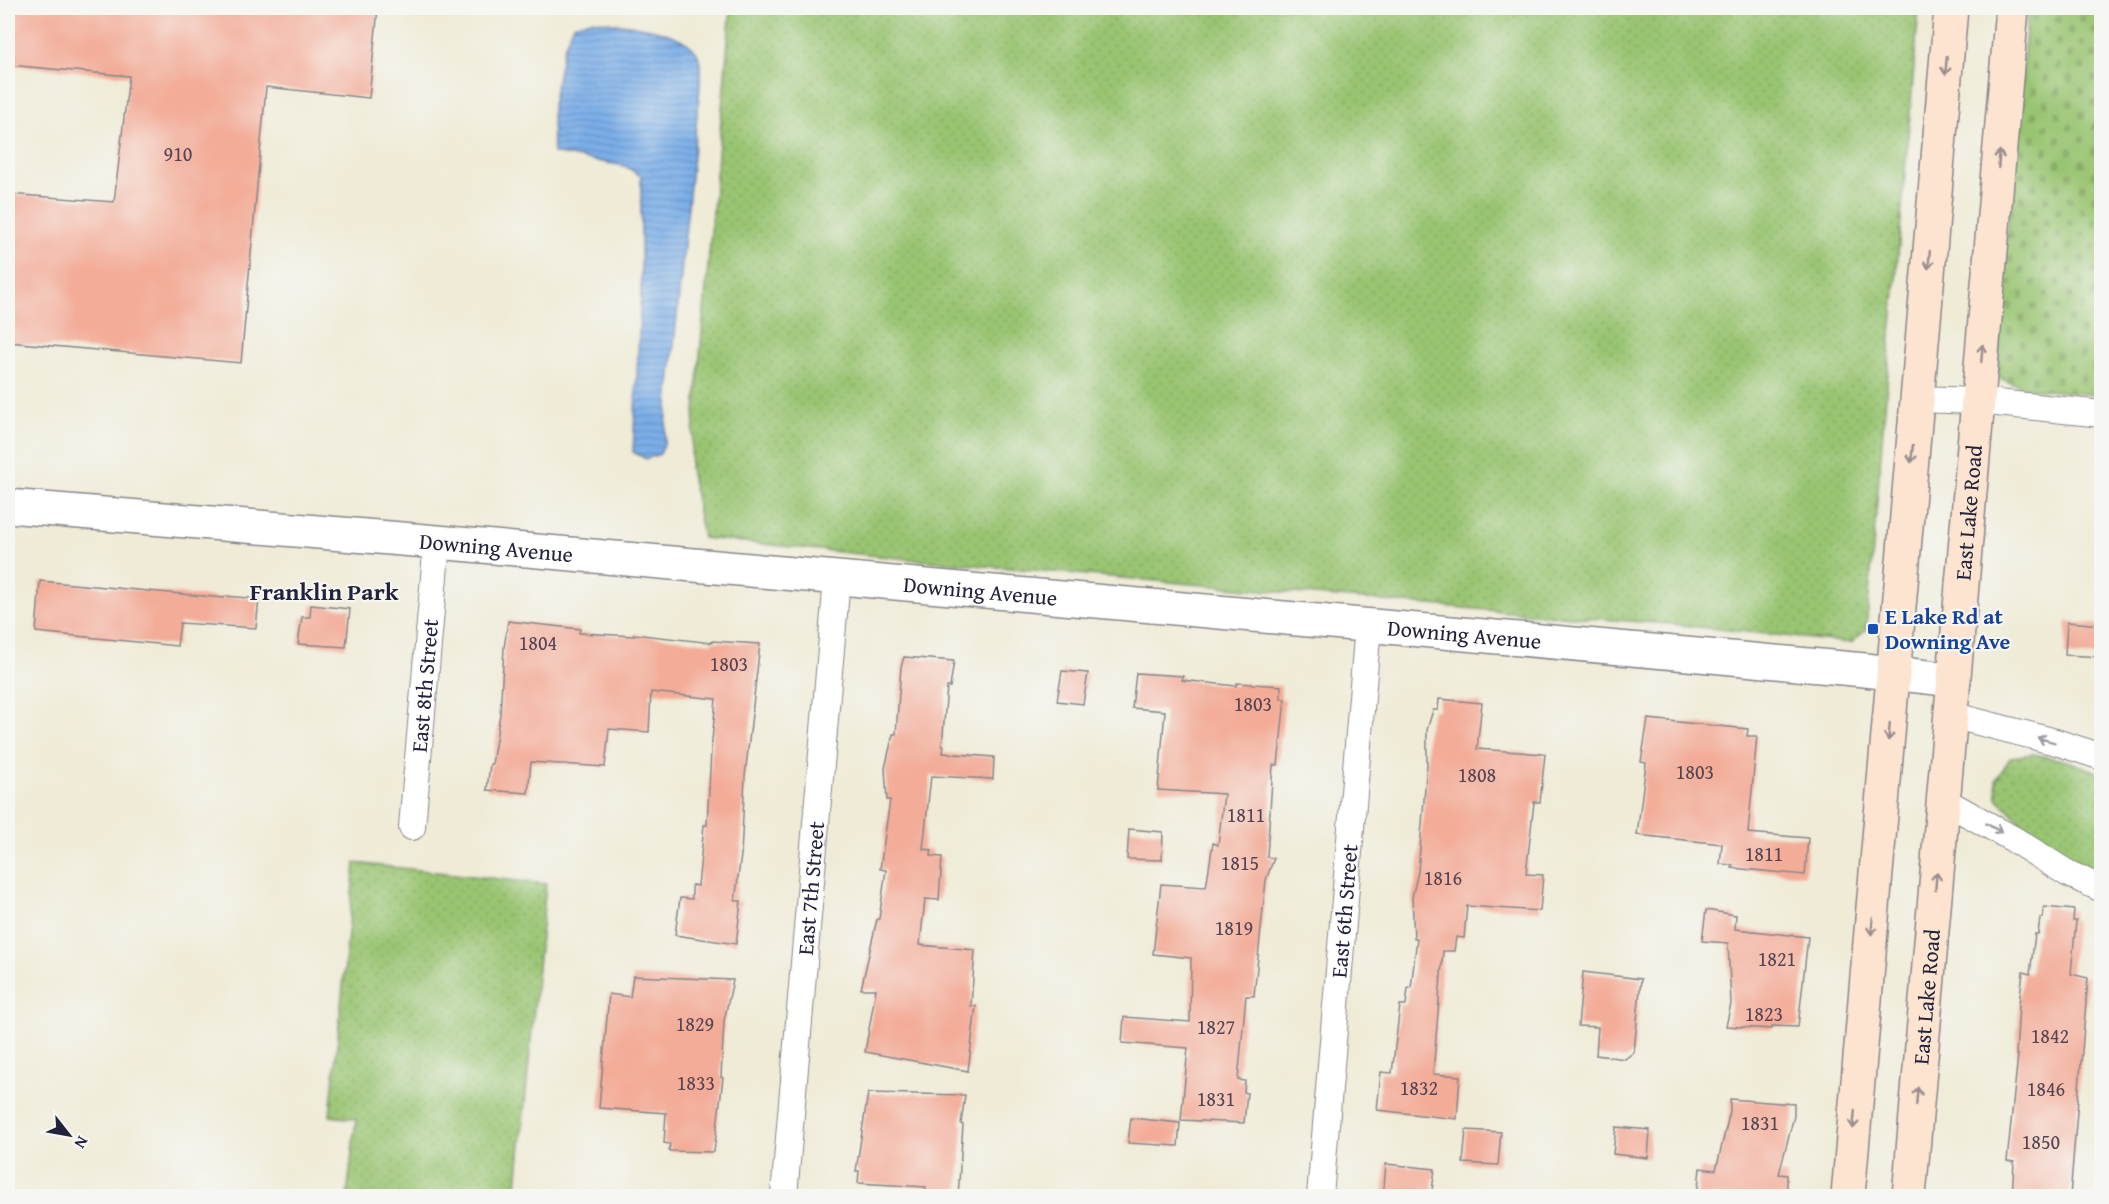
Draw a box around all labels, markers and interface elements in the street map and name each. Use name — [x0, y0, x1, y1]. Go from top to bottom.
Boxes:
one-way arrow — [1940, 55, 1951, 75]
house number: 910 — [164, 139, 192, 168]
one-way arrow — [1994, 149, 2005, 169]
one-way arrow — [1923, 250, 1934, 269]
one-way arrow — [1977, 343, 1988, 363]
street label: East Lake Road — [1946, 443, 1990, 582]
one-way arrow — [1906, 444, 1917, 464]
street label: Downing Avenue — [418, 525, 575, 570]
street label: Downing Avenue — [902, 568, 1059, 614]
district label: Franklin Park — [250, 574, 399, 609]
place label: E Lake Rd at Downing Ave — [1885, 600, 2011, 657]
street label: Downing Avenue — [1386, 611, 1543, 657]
street label: East 8th Street — [403, 617, 446, 754]
marker: E Lake Rd at Downing Ave — [1866, 622, 1880, 636]
house number: 1804 — [519, 628, 557, 657]
house number: 1803 — [710, 649, 748, 678]
house number: 1803 — [1234, 689, 1272, 718]
one-way arrow — [1883, 722, 1894, 741]
one-way arrow — [2037, 733, 2056, 745]
house number: 1803 — [1676, 757, 1714, 786]
house number: 1808 — [1458, 760, 1496, 789]
house number: 1811 — [1227, 800, 1265, 829]
street label: East 7th Street — [789, 820, 832, 956]
one-way arrow — [1985, 823, 2003, 834]
house number: 1811 — [1745, 839, 1783, 868]
street label: East 6th Street — [1322, 843, 1366, 979]
house number: 1815 — [1221, 848, 1259, 877]
house number: 1816 — [1424, 863, 1462, 892]
one-way arrow — [1931, 872, 1942, 892]
house number: 1819 — [1215, 913, 1253, 942]
one-way arrow — [1866, 916, 1877, 936]
street label: East Lake Road — [1904, 927, 1948, 1066]
house number: 1821 — [1758, 944, 1796, 973]
house number: 1823 — [1745, 999, 1783, 1028]
house number: 1829 — [676, 1009, 714, 1038]
house number: 1827 — [1197, 1012, 1235, 1041]
house number: 1842 — [2031, 1021, 2069, 1050]
house number: 1833 — [677, 1068, 715, 1097]
house number: 1832 — [1400, 1073, 1438, 1102]
house number: 1846 — [2027, 1074, 2065, 1103]
house number: 1831 — [1197, 1084, 1235, 1113]
one-way arrow — [1912, 1087, 1923, 1107]
north arrow — [39, 1105, 99, 1165]
house number: 1831 — [1741, 1108, 1779, 1137]
one-way arrow — [1848, 1110, 1859, 1130]
house number: 1850 — [2022, 1127, 2060, 1156]
text: N — [69, 1132, 95, 1154]

